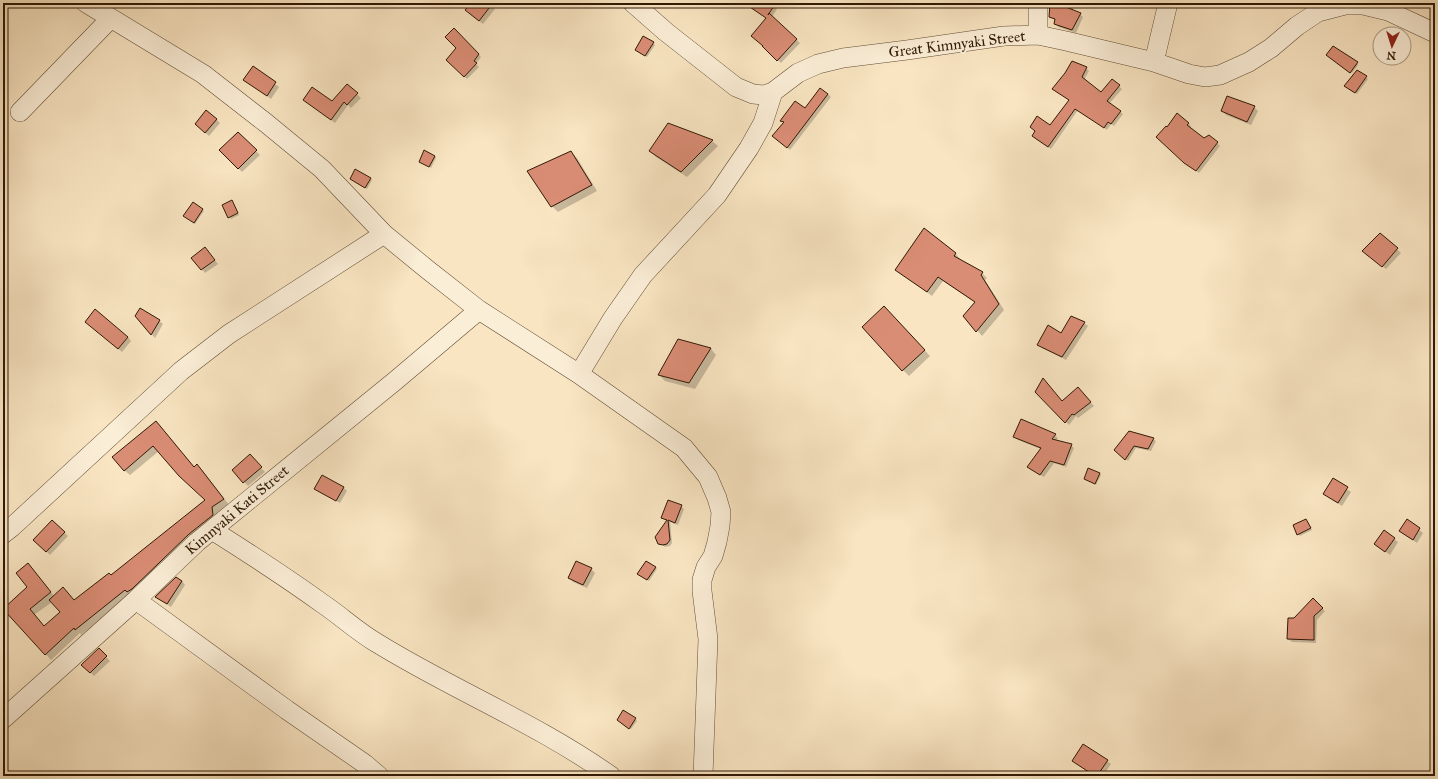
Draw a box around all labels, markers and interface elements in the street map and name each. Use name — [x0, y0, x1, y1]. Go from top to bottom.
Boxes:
north arrow — [1372, 26, 1412, 66]
street label: Great Kimnyaki Street — [888, 27, 1027, 61]
text: N — [1386, 49, 1396, 62]
street label: Kimnyaki Kati Street — [182, 461, 293, 559]

